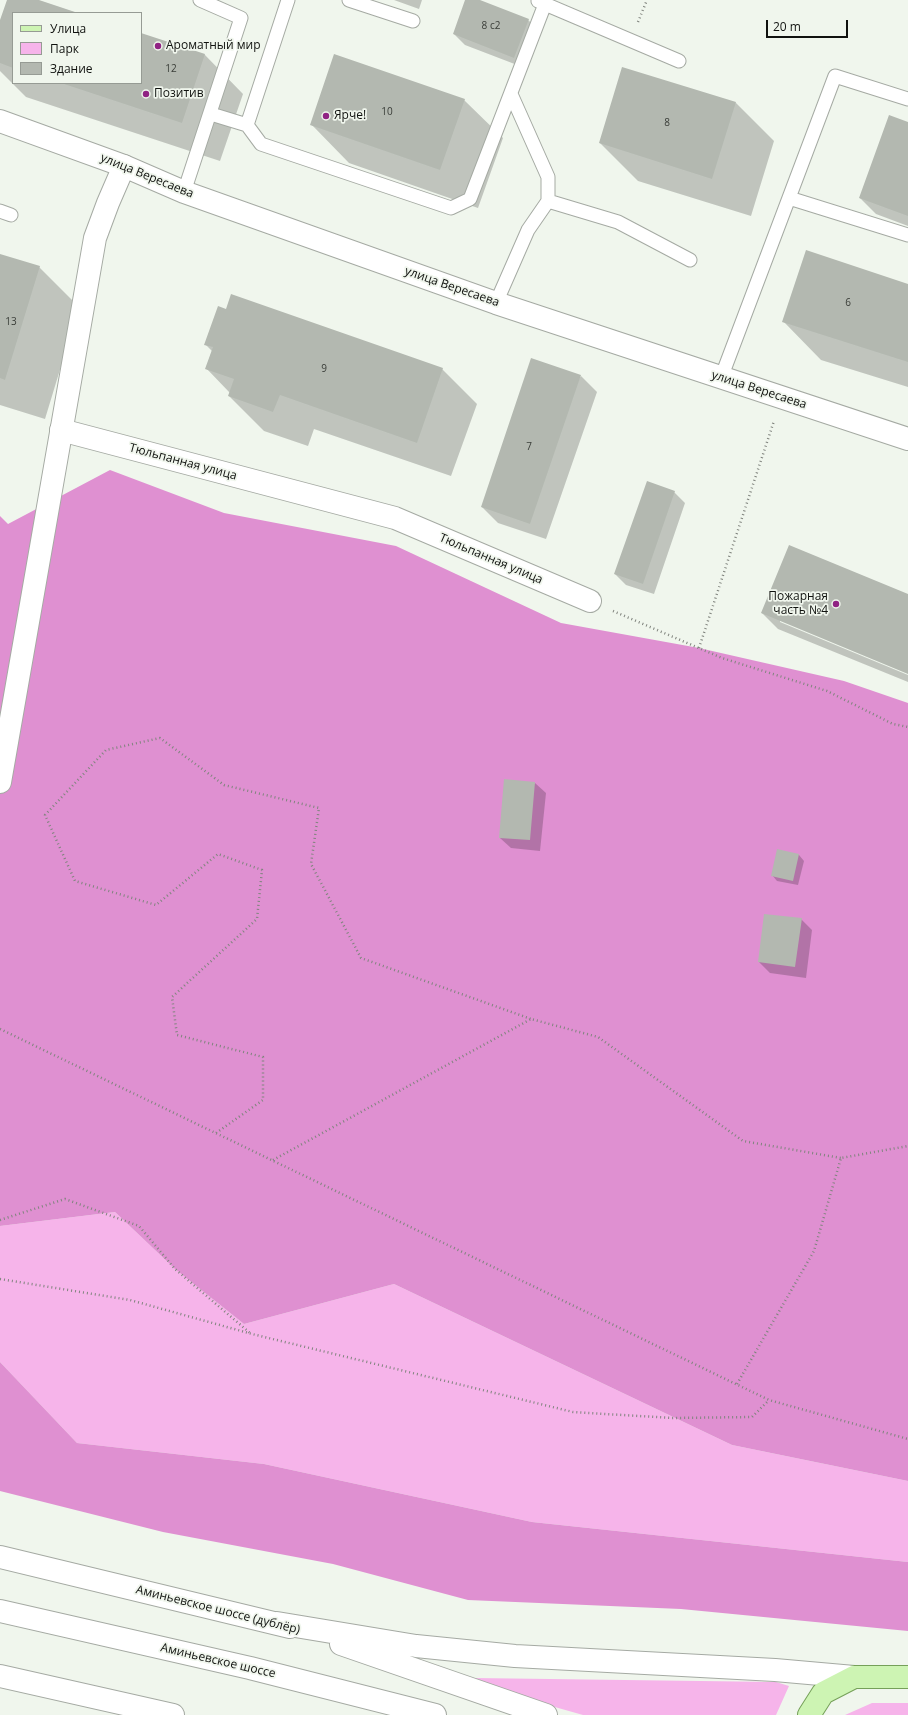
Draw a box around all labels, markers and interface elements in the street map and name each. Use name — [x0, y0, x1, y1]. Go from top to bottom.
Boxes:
legend — [12, 12, 142, 84]
scale bar — [768, 12, 850, 38]
text: 20 m — [773, 18, 801, 35]
text: Улица — [50, 20, 86, 37]
house number: 8 с2 — [482, 20, 500, 32]
place label: Ароматный мир — [166, 39, 261, 53]
text: Парк — [50, 40, 79, 57]
marker: Ароматный мир — [153, 41, 163, 51]
text: Здание — [50, 60, 93, 77]
house number: 12 — [165, 63, 177, 75]
place label: Позитив — [154, 87, 204, 101]
marker: Позитив — [141, 89, 151, 99]
house number: 10 — [381, 106, 393, 118]
place label: Ярче! — [334, 109, 366, 123]
marker: Ярче! — [321, 111, 331, 121]
house number: 8 — [664, 117, 670, 129]
street label: улица Вересаева — [98, 151, 196, 201]
street label: улица Вересаева — [403, 264, 501, 310]
house number: 6 — [845, 297, 851, 309]
house number: 13 — [5, 316, 17, 328]
house number: 9 — [321, 363, 327, 375]
street label: улица Вересаева — [710, 368, 808, 412]
street label: Тюльпанная улица — [128, 441, 238, 483]
house number: 7 — [526, 441, 532, 453]
street label: Тюльпанная улица — [437, 531, 545, 587]
place label: Пожарная часть №4 — [768, 590, 828, 618]
marker: Пожарная часть №4 — [831, 599, 841, 609]
street label: Аминьевское шоссе (дублёр) — [134, 1583, 302, 1637]
street label: Аминьевское шоссе — [159, 1641, 277, 1681]

